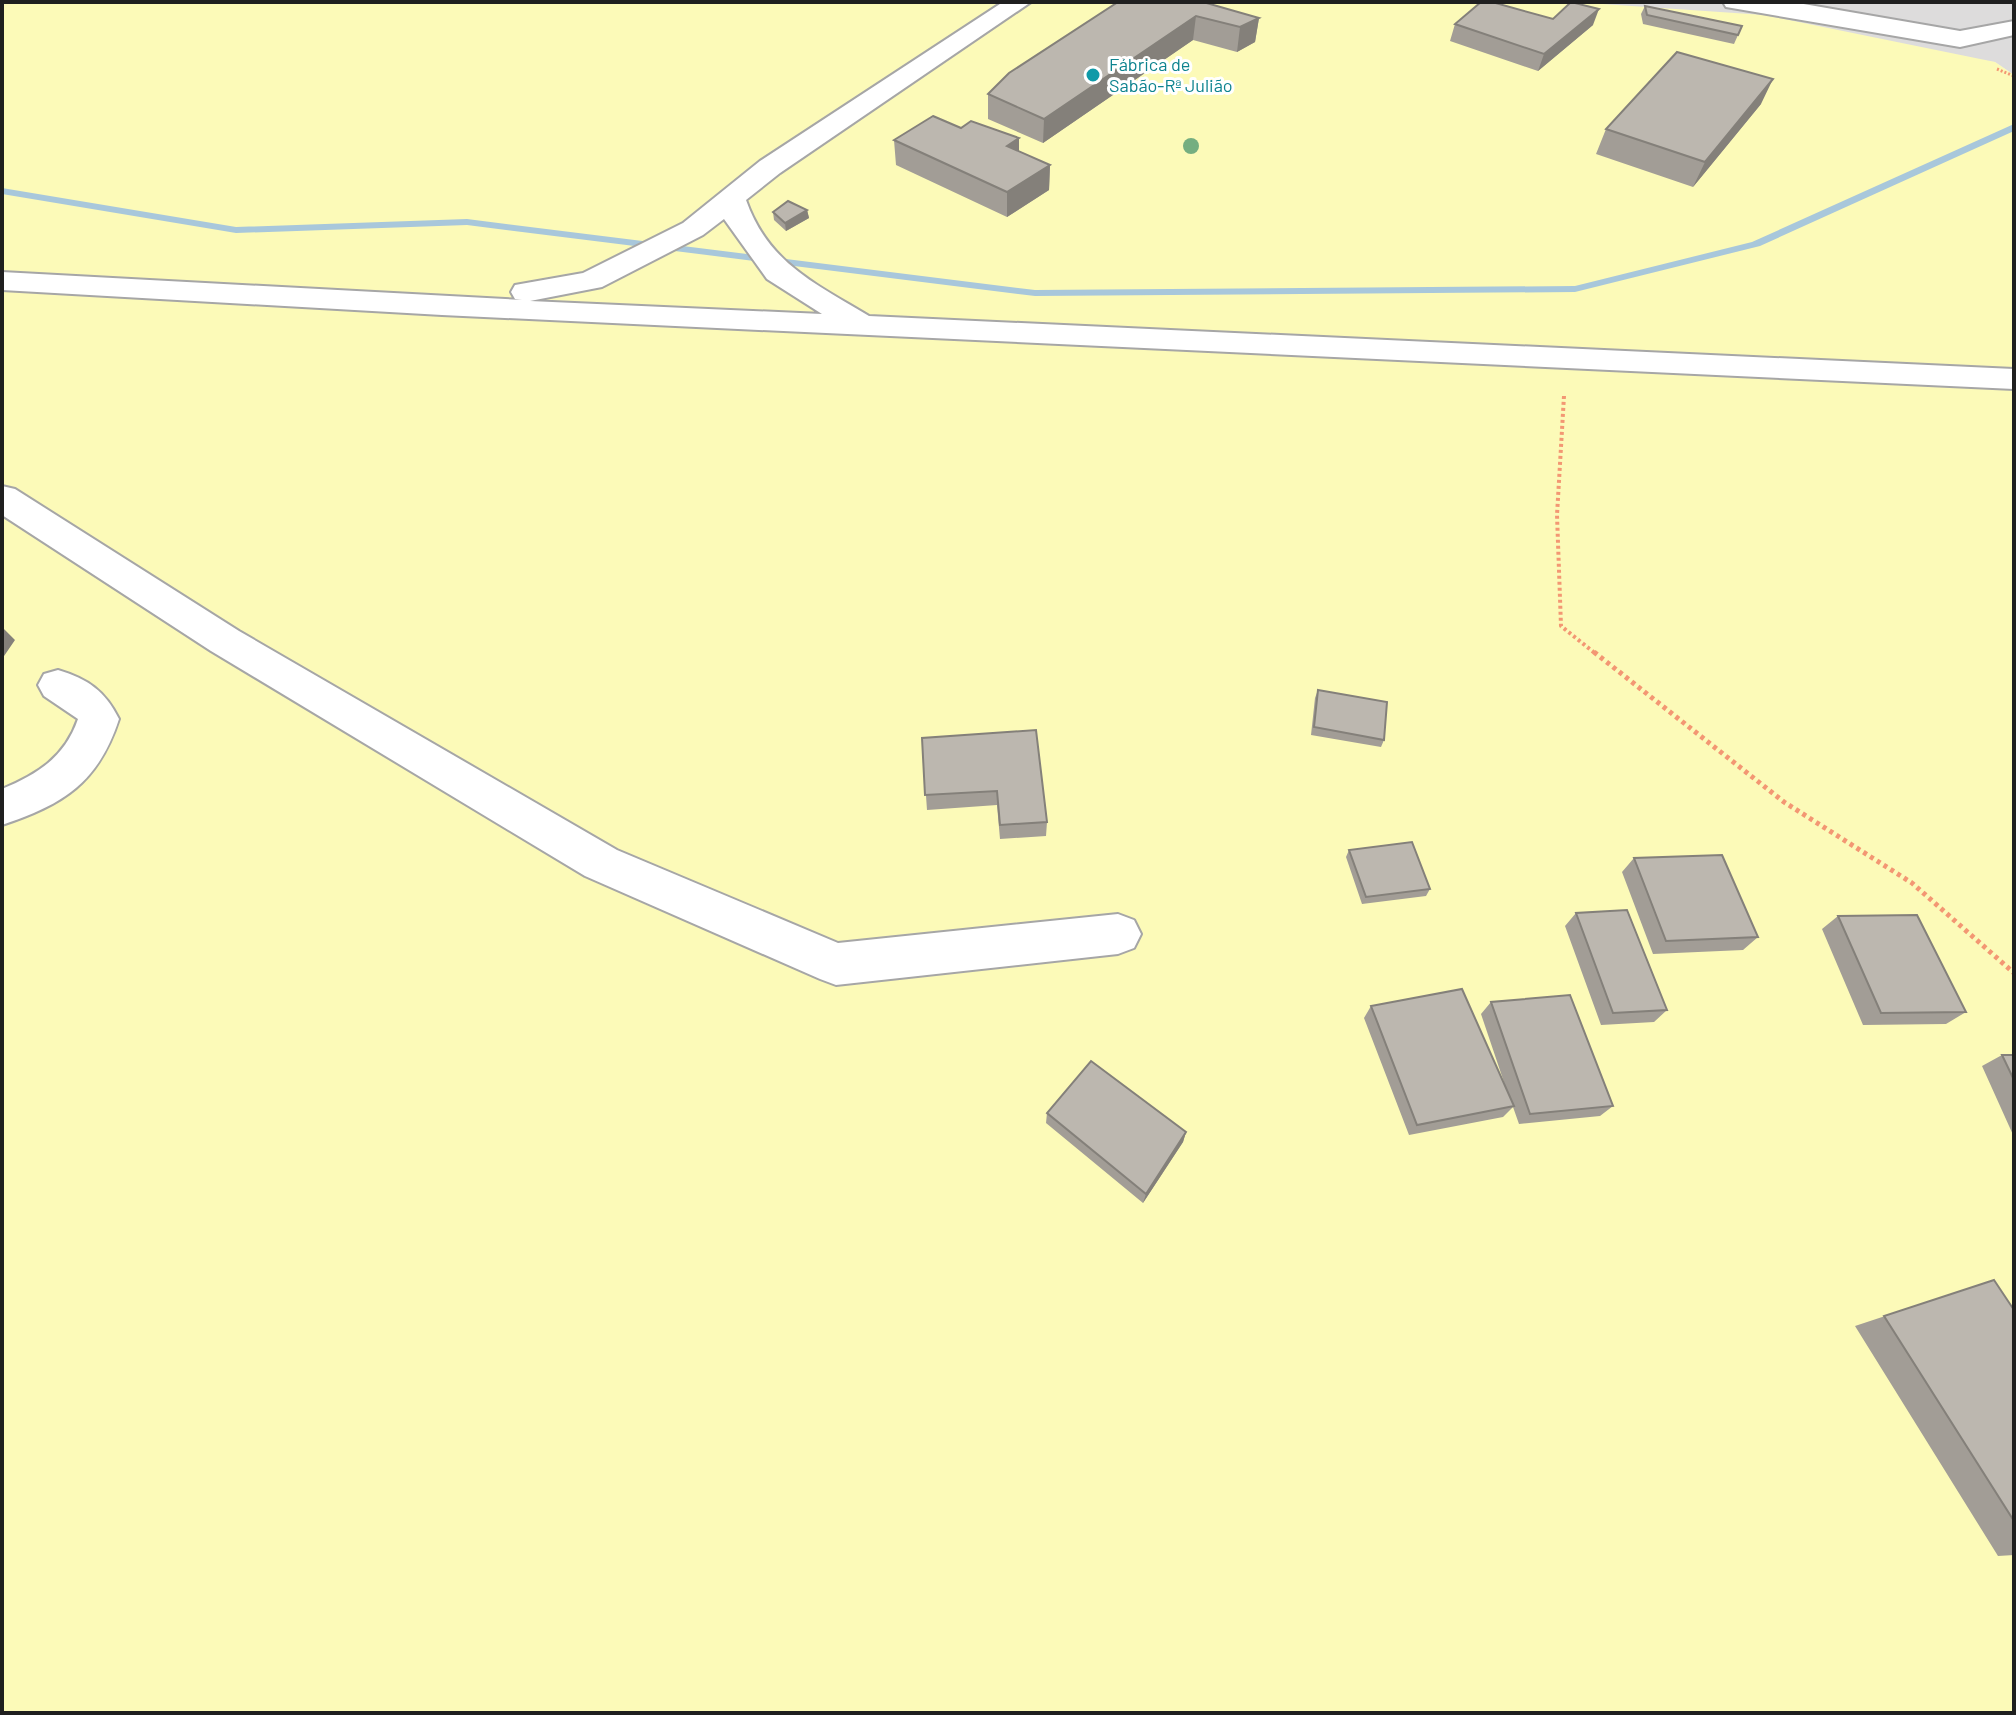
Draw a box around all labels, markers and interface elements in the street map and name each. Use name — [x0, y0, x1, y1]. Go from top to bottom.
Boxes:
place label: Fábrica de Sabão-Rª Julião — [1109, 53, 1233, 96]
marker: Fábrica de Sabão-Rª Julião — [1084, 66, 1102, 84]

